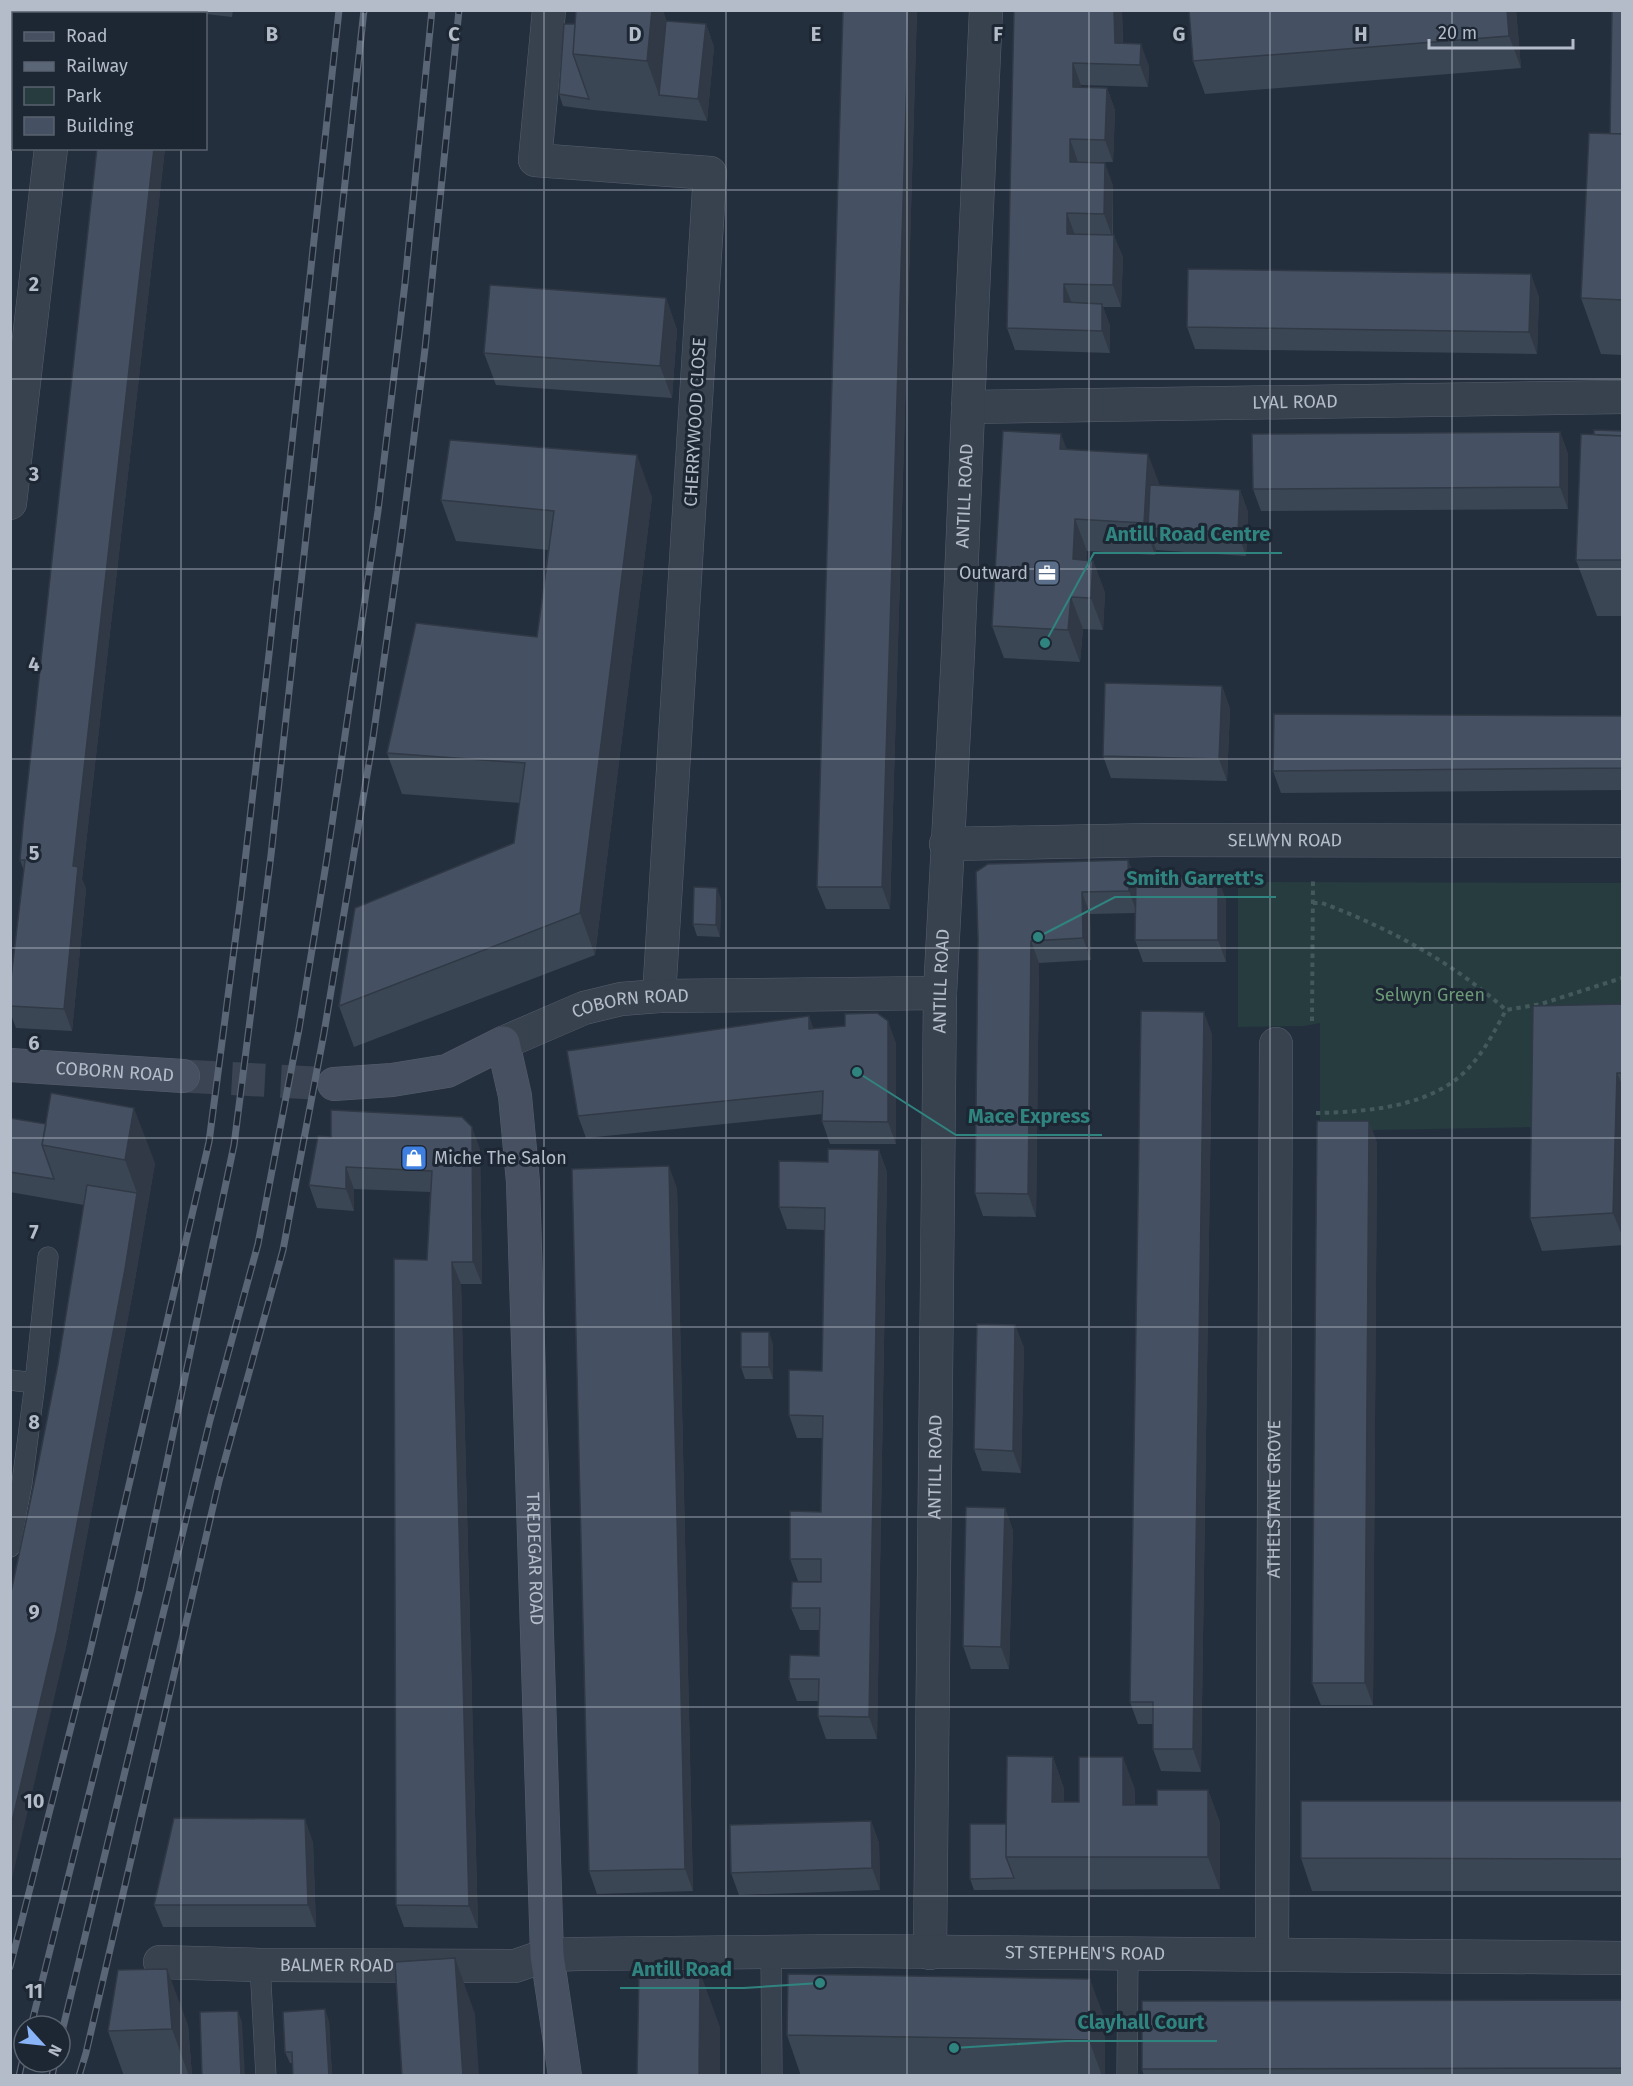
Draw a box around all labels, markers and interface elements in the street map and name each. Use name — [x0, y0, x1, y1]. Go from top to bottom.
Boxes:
legend — [12, 12, 207, 150]
scale bar — [1429, 12, 1573, 50]
text: B — [266, 22, 278, 46]
text: C — [448, 22, 460, 46]
text: D — [628, 22, 642, 46]
text: E — [811, 22, 821, 46]
text: F — [993, 22, 1003, 46]
text: G — [1173, 22, 1185, 46]
text: H — [1354, 22, 1368, 46]
text: 20 m — [1438, 22, 1477, 44]
text: Road — [66, 25, 108, 47]
text: Railway — [66, 55, 128, 77]
text: Park — [66, 85, 102, 107]
text: Building — [66, 115, 134, 137]
text: 2 — [29, 272, 39, 296]
street label: CHERRYWOOD CLOSE — [680, 337, 710, 507]
street label: LYAL ROAD — [1252, 390, 1338, 414]
street label: ANTILL ROAD — [951, 443, 978, 549]
text: 3 — [28, 462, 39, 486]
callout: Antill Road Centre — [1094, 515, 1282, 553]
text: Antill Road Centre — [1105, 522, 1270, 546]
office icon: Outward — [1032, 558, 1062, 588]
place label: Outward — [959, 562, 1028, 584]
text: 4 — [28, 652, 40, 676]
street label: SELWYN ROAD — [1228, 829, 1342, 851]
text: 5 — [29, 841, 40, 865]
callout: Smith Garrett's — [1115, 859, 1276, 897]
text: Smith Garrett's — [1126, 866, 1264, 890]
street label: ANTILL ROAD — [929, 928, 954, 1034]
park label: Selwyn Green — [1375, 984, 1485, 1006]
street label: COBORN ROAD — [568, 985, 689, 1023]
text: 6 — [28, 1031, 40, 1055]
street label: COBORN ROAD — [55, 1057, 175, 1086]
callout: Mace Express — [956, 1097, 1102, 1135]
text: Mace Express — [968, 1104, 1090, 1128]
shop icon: Miche The Salon — [399, 1143, 429, 1173]
place label: Miche The Salon — [434, 1147, 567, 1169]
text: 7 — [29, 1220, 39, 1244]
text: 8 — [28, 1410, 40, 1434]
street label: ANTILL ROAD — [924, 1414, 947, 1520]
street label: ATHELSTANE GROVE — [1263, 1420, 1285, 1578]
street label: TREDEGAR ROAD — [522, 1492, 548, 1626]
text: 9 — [28, 1600, 40, 1624]
text: 10 — [24, 1789, 44, 1813]
street label: ST STEPHEN'S ROAD — [1005, 1941, 1165, 1965]
callout: Antill Road — [620, 1950, 744, 1988]
street label: BALMER ROAD — [280, 1954, 394, 1977]
text: Antill Road — [631, 1957, 732, 1981]
text: 11 — [25, 1979, 43, 2003]
callout: Clayhall Court — [1066, 2003, 1217, 2041]
text: Clayhall Court — [1077, 2010, 1205, 2034]
north arrow — [12, 2014, 72, 2074]
text: N — [44, 2042, 66, 2060]

